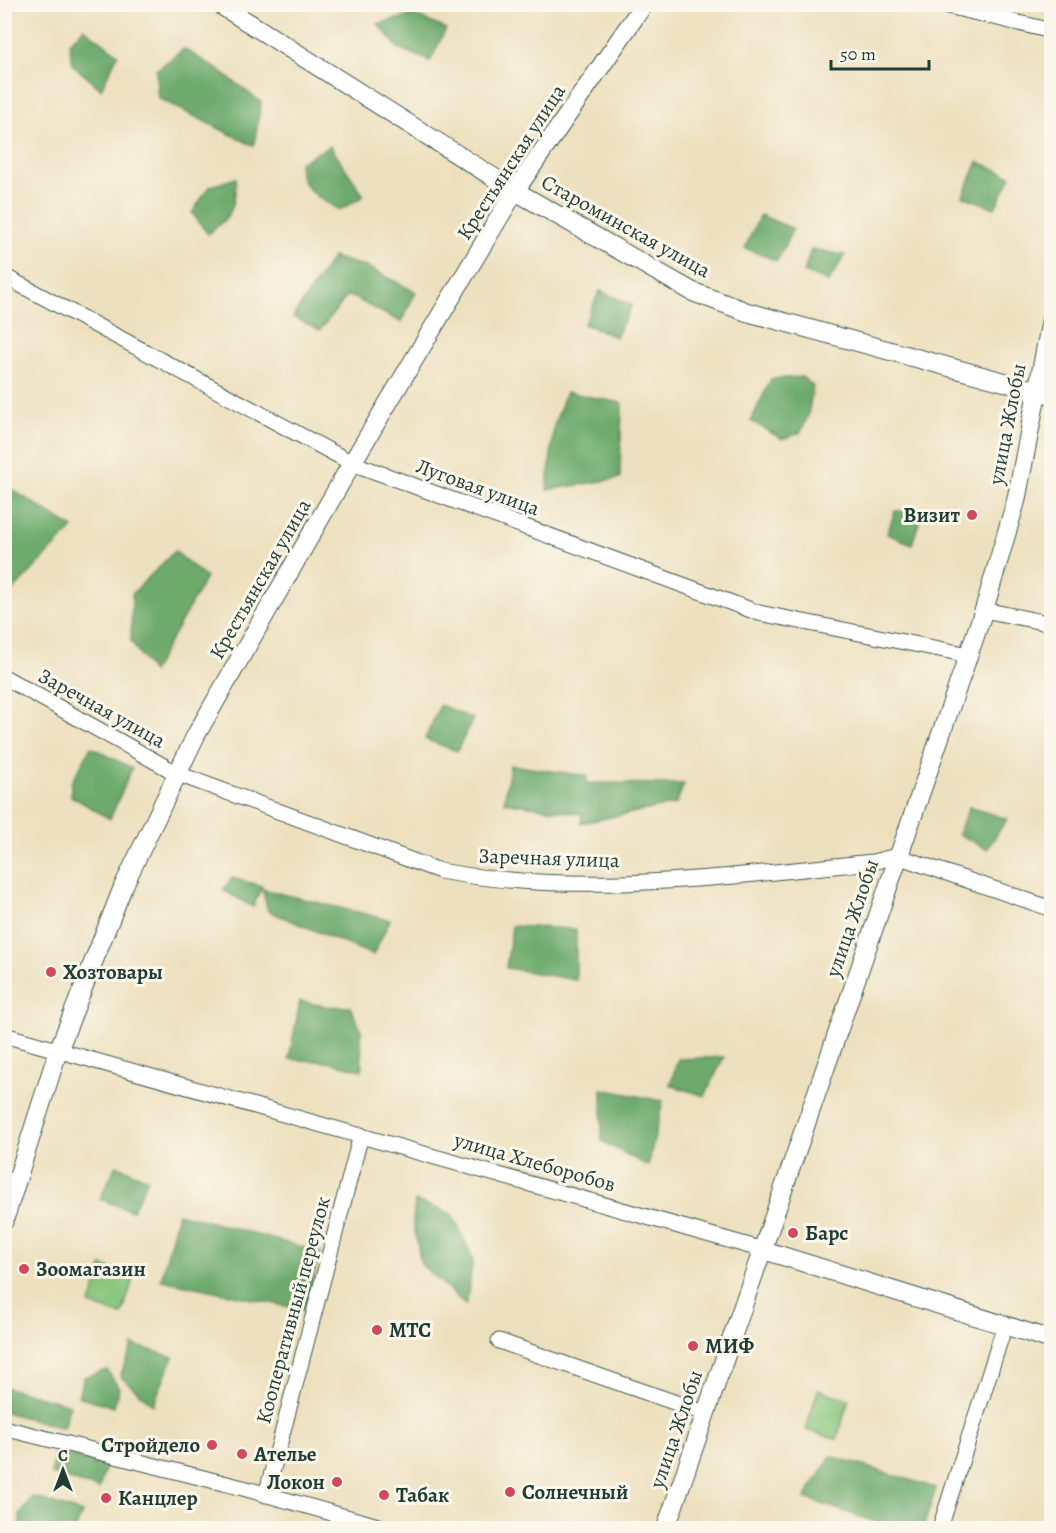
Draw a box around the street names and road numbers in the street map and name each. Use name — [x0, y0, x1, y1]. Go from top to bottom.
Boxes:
street label: Крестьянская улица — [450, 78, 572, 245]
street label: Староминская улица — [536, 168, 716, 284]
street label: улица Жлобы — [981, 361, 1032, 488]
street label: Луговая улица — [412, 452, 544, 522]
street label: Крестьянская улица — [203, 493, 317, 664]
street label: Заречная улица — [33, 662, 171, 755]
street label: Заречная улица — [478, 842, 620, 874]
street label: улица Жлобы — [818, 855, 885, 982]
street label: улица Хлеборобов — [450, 1125, 619, 1198]
street label: Кооперативный переулок — [249, 1193, 337, 1427]
street label: улица Жлобы — [642, 1366, 709, 1493]

